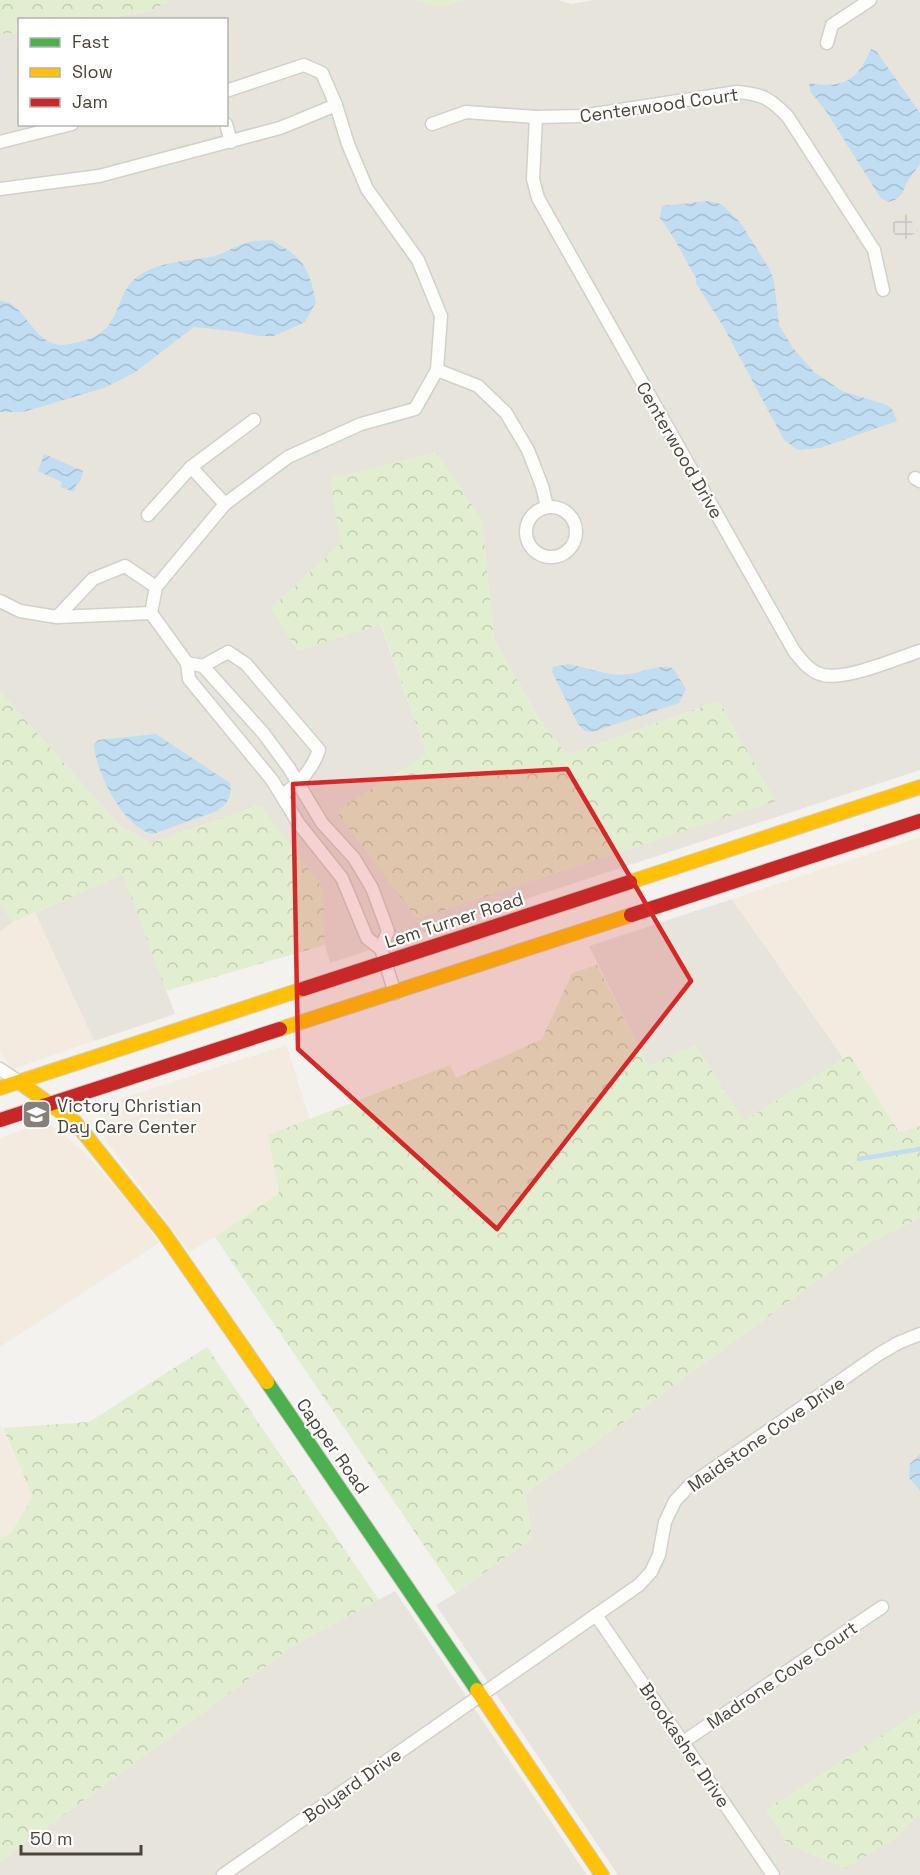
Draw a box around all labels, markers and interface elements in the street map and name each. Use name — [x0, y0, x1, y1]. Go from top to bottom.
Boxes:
legend — [18, 18, 228, 126]
text: Fast — [72, 30, 109, 53]
text: Slow — [72, 60, 113, 83]
street label: Centerwood Court — [578, 82, 740, 128]
text: Jam — [72, 90, 108, 113]
street label: Centerwood Drive — [631, 377, 729, 523]
street label: Lem Turner Road — [382, 887, 526, 953]
place label: Victory Christian Day Care Center — [57, 1094, 202, 1138]
school or university icon: Victory Christian Day Care Center — [20, 1099, 52, 1131]
street label: Maidstone Cove Drive — [683, 1371, 849, 1497]
street label: Capper Road — [292, 1394, 374, 1498]
street label: Madrone Cove Court — [702, 1616, 862, 1734]
street label: Brookasher Drive — [635, 1678, 735, 1812]
street label: Bolyard Drive — [298, 1743, 406, 1827]
scale bar — [21, 1818, 141, 1856]
text: 50 m — [30, 1827, 72, 1850]

